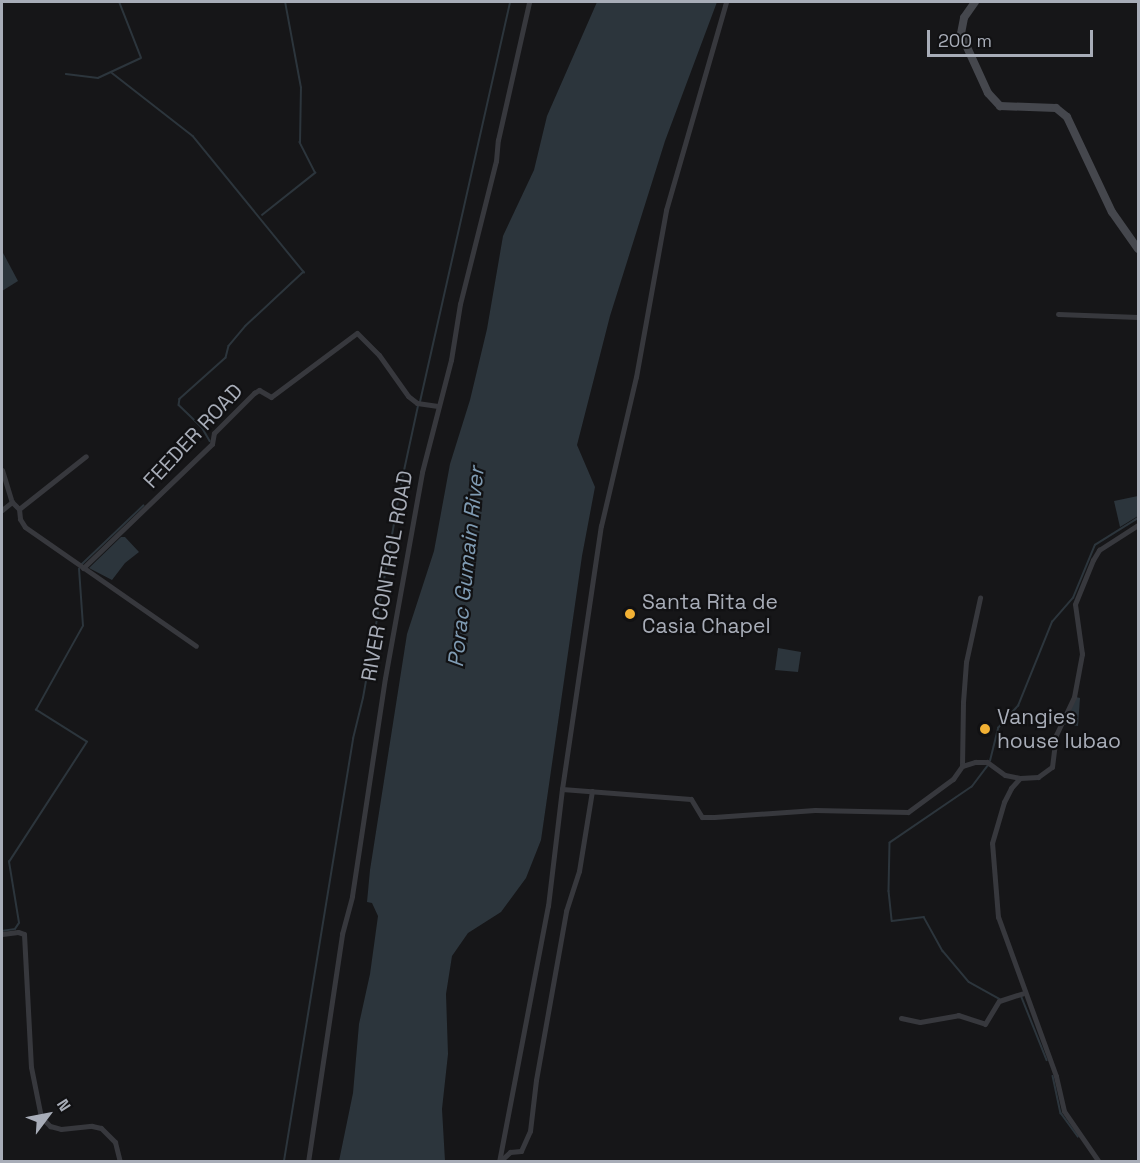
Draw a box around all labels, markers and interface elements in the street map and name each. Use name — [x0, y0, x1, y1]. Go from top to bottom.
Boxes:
scale bar — [930, 18, 1096, 56]
text: 200 m — [938, 29, 992, 52]
street label: FEEDER ROAD — [138, 379, 248, 493]
water label: Porac Gumain River — [442, 465, 490, 669]
street label: RIVER CONTROL ROAD — [356, 468, 418, 684]
place label: Santa Rita de Casia Chapel — [642, 589, 778, 639]
marker: Santa Rita de Casia Chapel — [623, 607, 637, 621]
place label: Vangies house lubao — [997, 704, 1121, 754]
marker: Vangies house lubao — [978, 722, 992, 736]
north arrow — [18, 1085, 78, 1145]
text: N — [52, 1095, 75, 1115]

